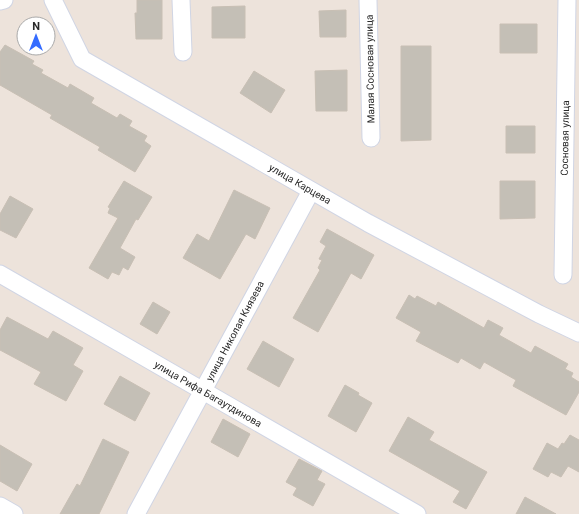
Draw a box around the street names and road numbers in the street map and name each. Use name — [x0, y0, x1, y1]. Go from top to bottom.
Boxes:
street label: Малая Сосновая улица — [364, 14, 376, 124]
street label: Сосновая улица — [559, 100, 571, 176]
street label: улица Карцева — [267, 162, 333, 206]
street label: улица Николая Князева — [204, 279, 266, 383]
street label: улица Рифа Багаутдинова — [152, 359, 264, 429]

